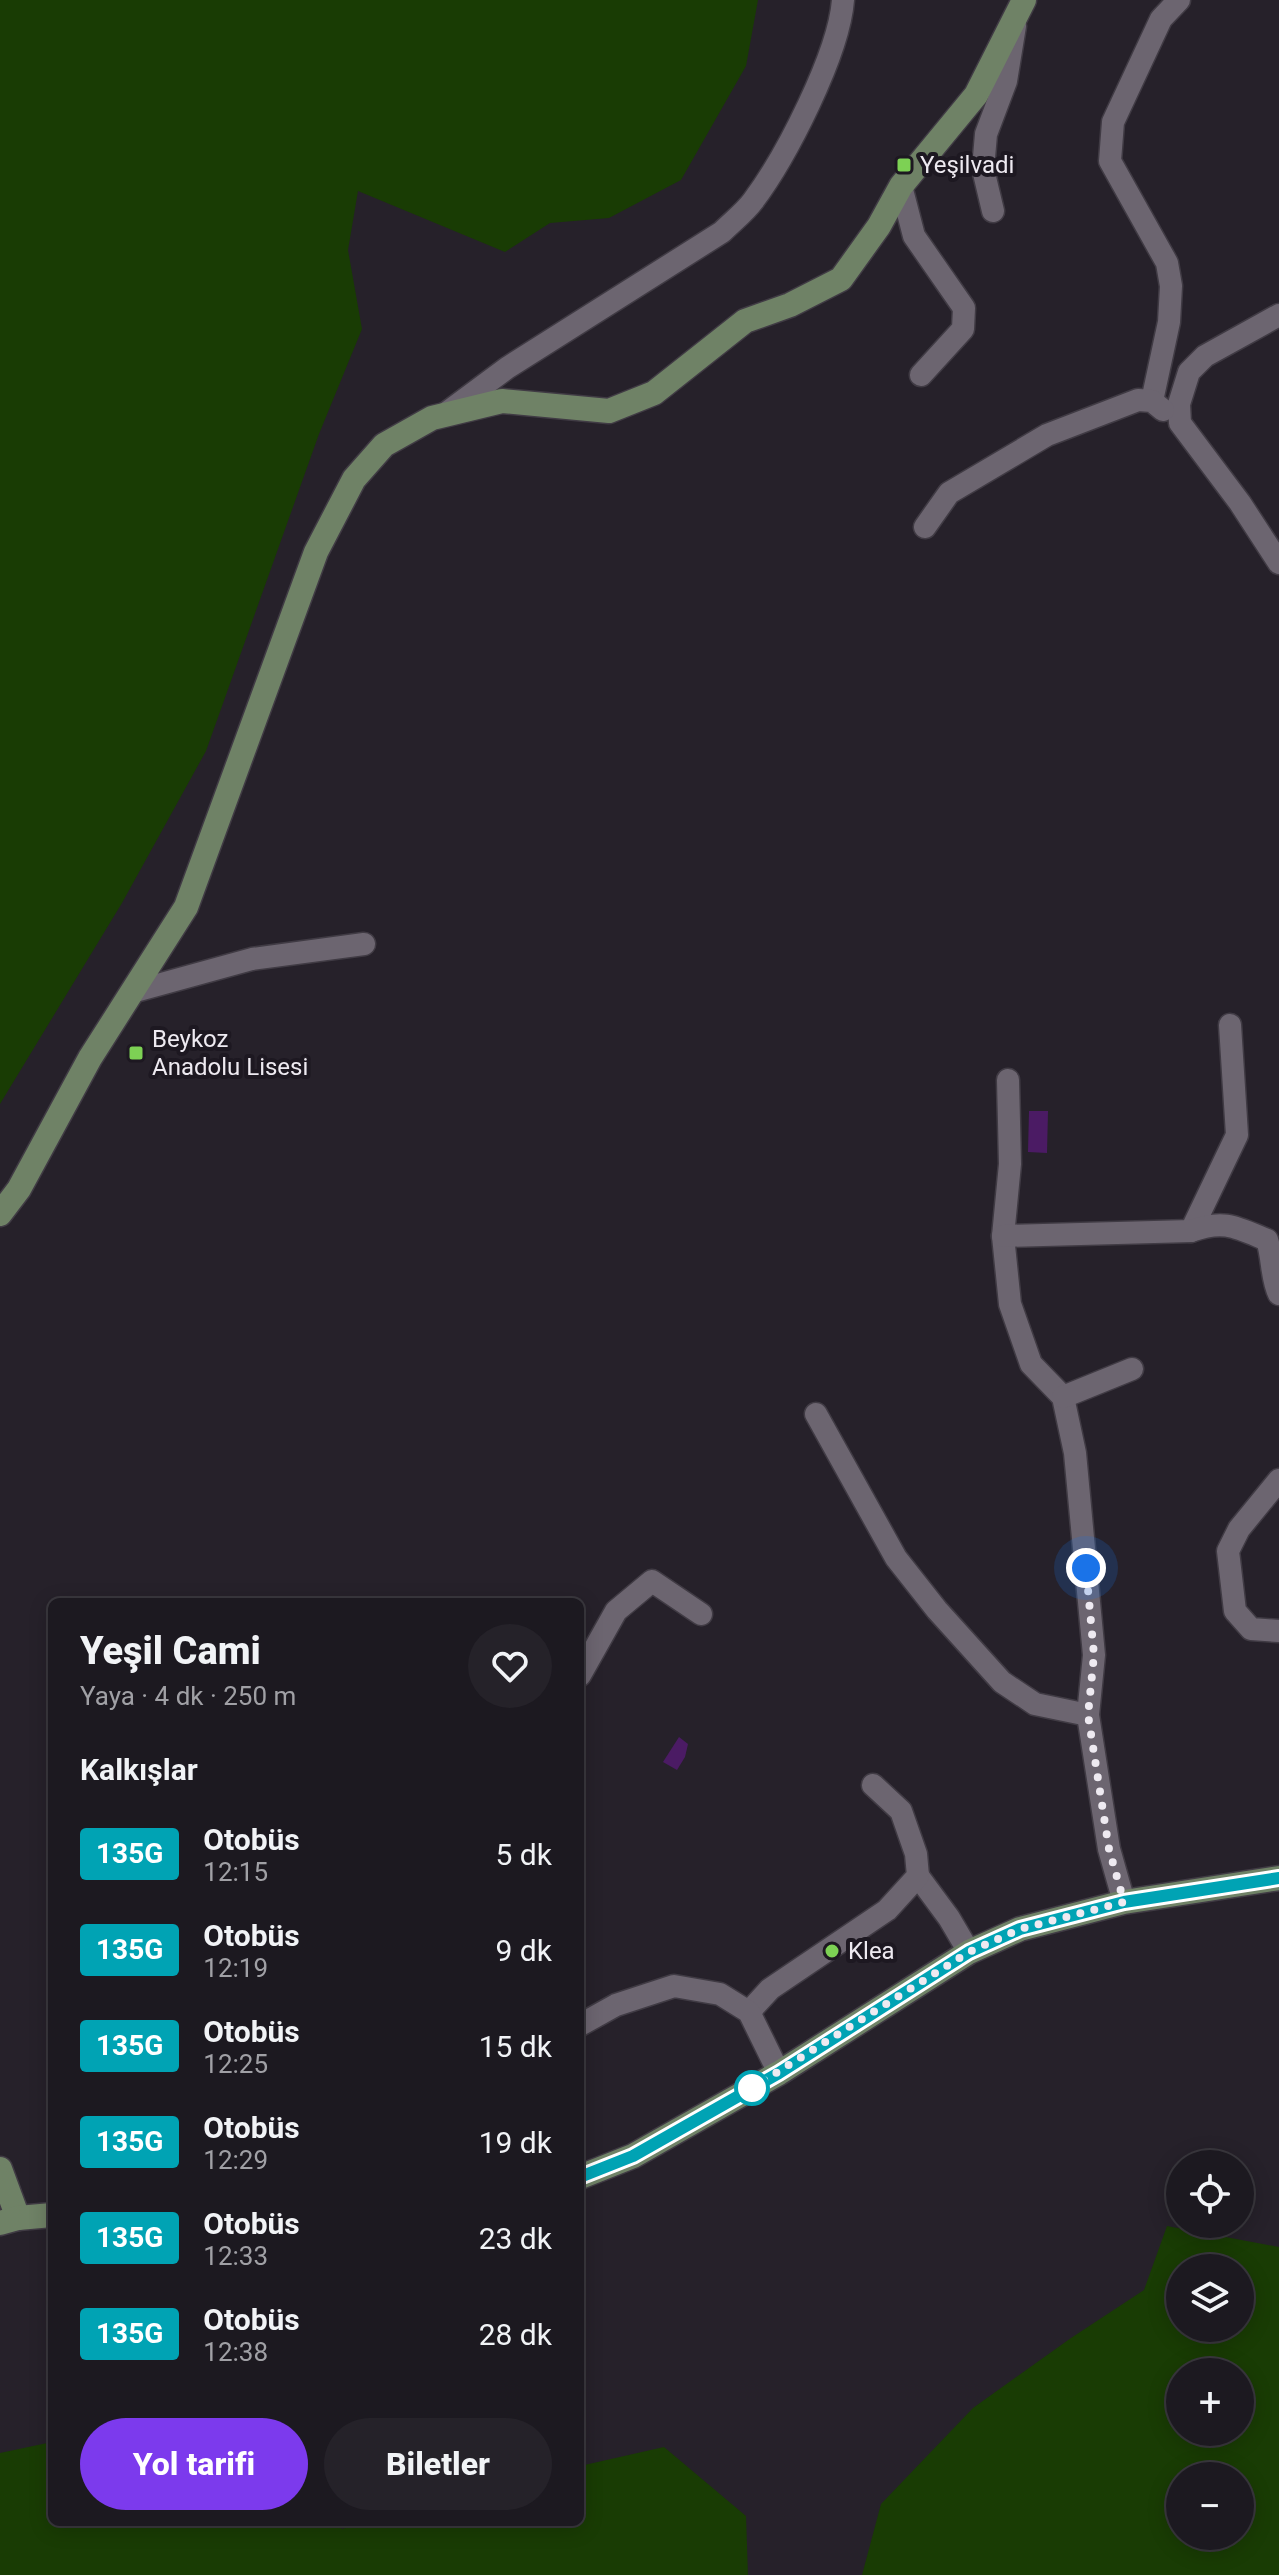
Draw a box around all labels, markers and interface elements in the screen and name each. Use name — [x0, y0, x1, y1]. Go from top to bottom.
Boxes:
place label: Yeşilvadi — [920, 151, 1014, 179]
marker: Yeşilvadi — [895, 156, 913, 174]
place label: Beykoz Anadolu Lisesi — [152, 1025, 308, 1081]
marker: Beykoz Anadolu Lisesi — [127, 1044, 145, 1062]
your location — [1066, 1548, 1106, 1588]
button: heart — [468, 1624, 552, 1708]
text: Yeşil Cami — [80, 1629, 261, 1673]
text: Yaya · 4 dk · 250 m — [80, 1681, 296, 1711]
text: Kalkışlar — [80, 1752, 198, 1787]
text: Otobüs — [203, 1822, 300, 1857]
text: 135G — [96, 1837, 163, 1870]
text: 5 dk — [496, 1837, 552, 1872]
text: 12:15 — [203, 1857, 268, 1887]
text: Otobüs — [203, 1918, 300, 1953]
text: 135G — [96, 1933, 163, 1966]
text: 9 dk — [496, 1933, 552, 1968]
place label: Klea — [848, 1937, 895, 1965]
marker: Klea — [823, 1942, 841, 1960]
text: 12:19 — [203, 1953, 268, 1983]
text: Otobüs — [203, 2014, 300, 2049]
text: 135G — [96, 2029, 163, 2062]
text: 15 dk — [479, 2029, 552, 2064]
text: 12:25 — [203, 2049, 268, 2079]
unlabelled marker — [735, 2071, 769, 2105]
text: Otobüs — [203, 2110, 300, 2145]
text: 135G — [96, 2125, 163, 2158]
text: 19 dk — [479, 2125, 552, 2160]
text: 12:29 — [203, 2145, 268, 2175]
map controls — [1166, 2150, 1254, 2550]
button: locate — [1166, 2150, 1254, 2238]
text: Otobüs — [203, 2206, 300, 2241]
text: 135G — [96, 2221, 163, 2254]
text: 23 dk — [479, 2221, 552, 2256]
text: 12:33 — [203, 2241, 268, 2271]
button: layers — [1166, 2254, 1254, 2342]
text: Otobüs — [203, 2302, 300, 2337]
text: 135G — [96, 2317, 163, 2350]
text: 28 dk — [479, 2317, 552, 2352]
text: 12:38 — [203, 2337, 268, 2367]
button: + — [1166, 2358, 1254, 2446]
button: Yol tarifi — [80, 2418, 308, 2510]
button: Biletler — [324, 2418, 552, 2510]
button: − — [1166, 2462, 1254, 2550]

